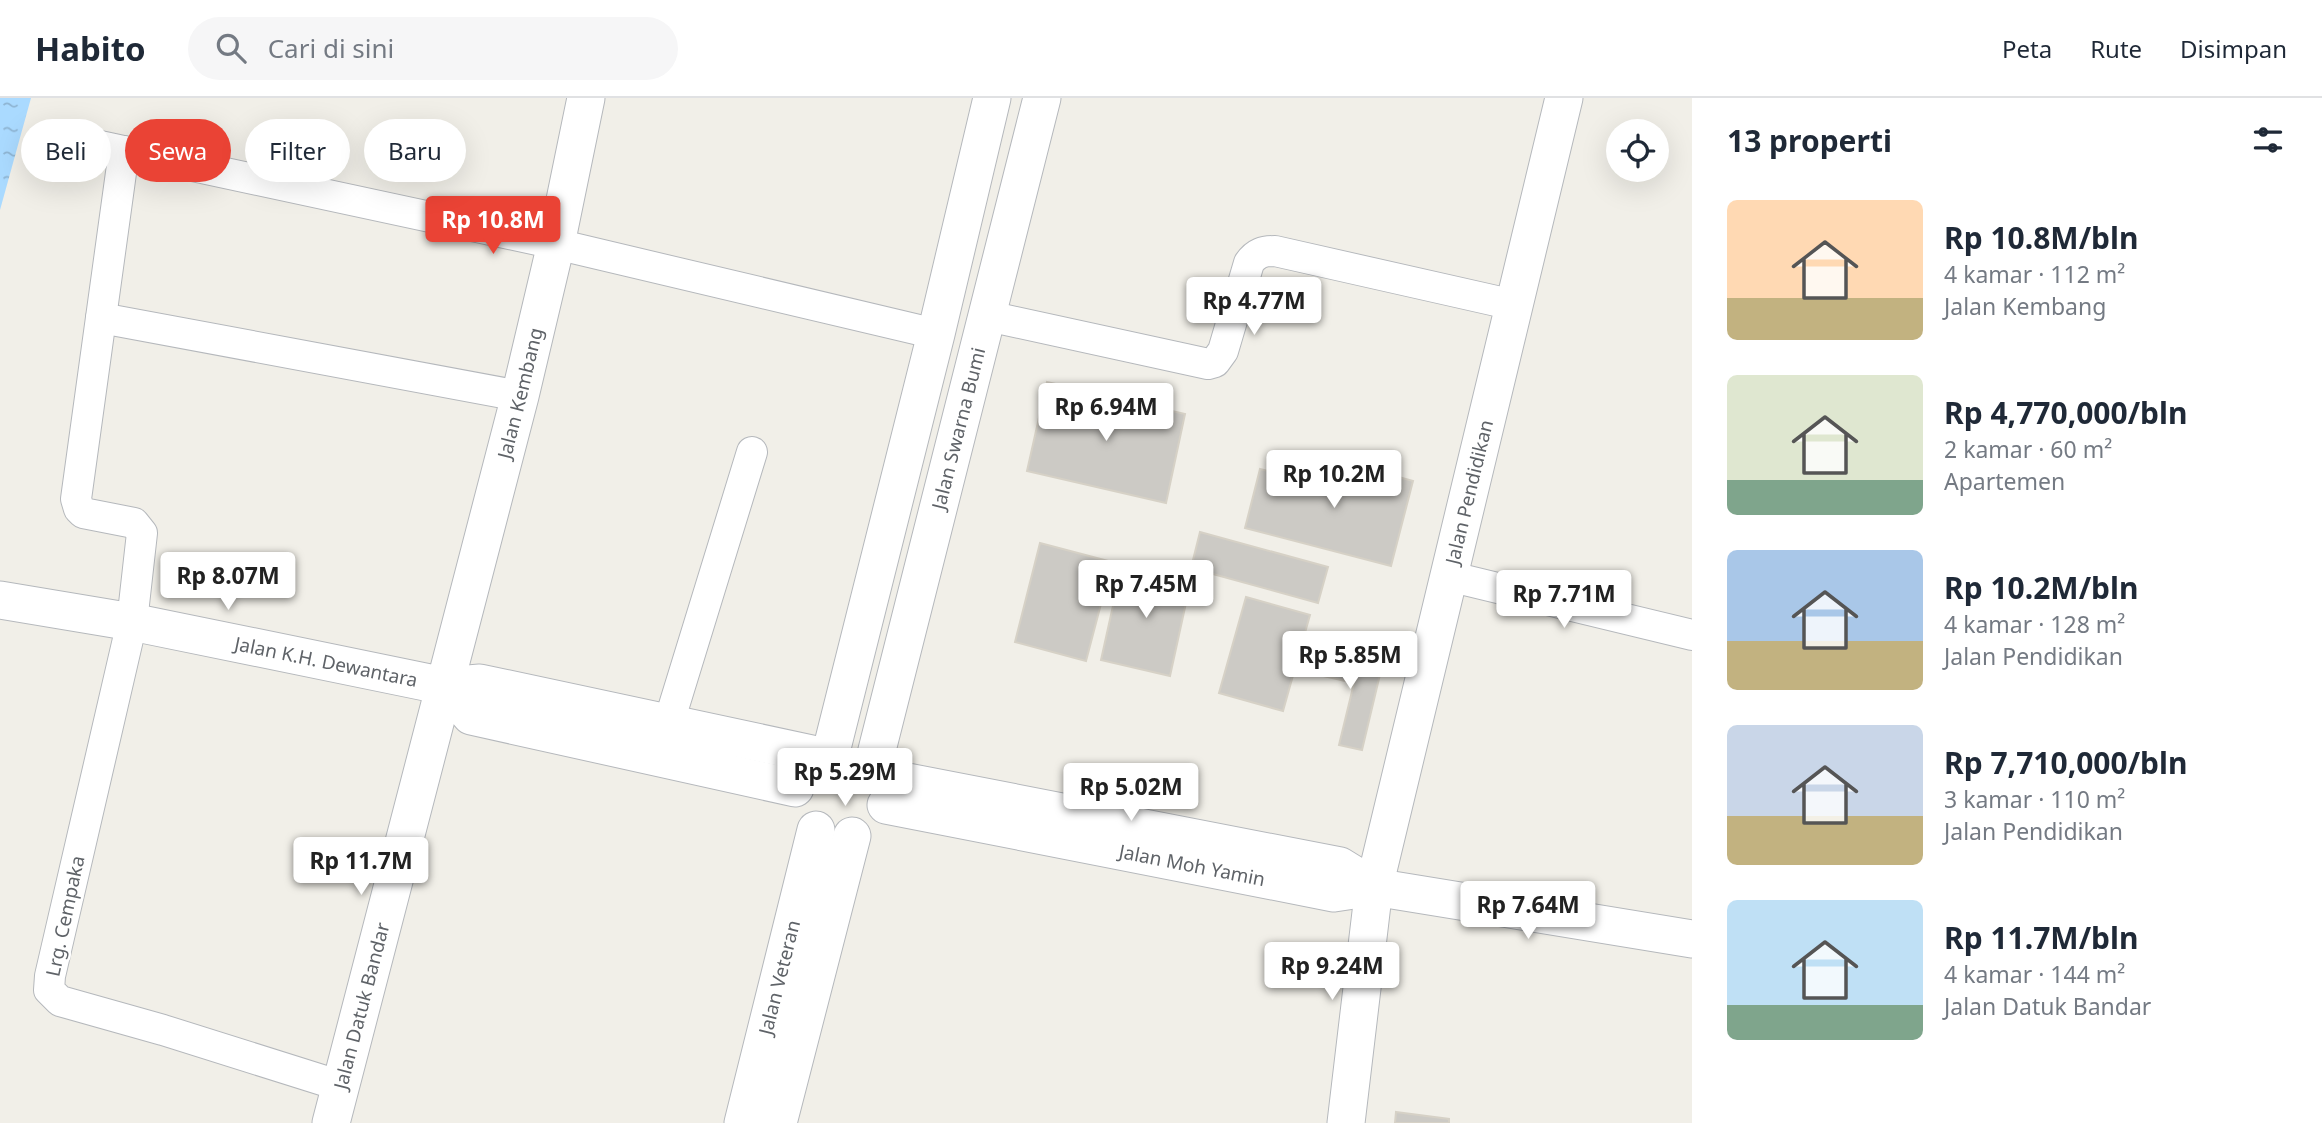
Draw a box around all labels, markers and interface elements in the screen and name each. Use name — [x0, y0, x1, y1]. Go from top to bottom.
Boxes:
search box — [188, 17, 678, 80]
text: Habito — [35, 26, 146, 71]
icon: search — [212, 29, 250, 67]
text: Cari di sini — [268, 30, 394, 66]
text: Peta — [2002, 32, 2052, 65]
text: Rute — [2090, 32, 2142, 65]
text: Disimpan — [2180, 32, 2287, 65]
chip: Beli — [21, 119, 111, 182]
chip: Sewa — [125, 119, 231, 182]
chip: Filter — [245, 119, 350, 182]
chip: Baru — [364, 119, 466, 182]
map controls — [1606, 119, 1669, 182]
button: locate — [1606, 119, 1669, 182]
text: 13 properti — [1727, 120, 1892, 161]
icon: filters — [2249, 121, 2287, 159]
pin: Rp 10.8M — [421, 197, 565, 256]
text: Rp 10.8M — [441, 203, 545, 235]
text: Rp 10.8M/bln — [1944, 217, 2139, 258]
icon: home — [1783, 228, 1867, 312]
text: 4 kamar · 112 m² — [1944, 258, 2125, 290]
pin: Rp 4.77M — [1182, 278, 1326, 337]
text: Rp 4.77M — [1202, 284, 1306, 316]
text: Jalan Kembang — [1944, 290, 2106, 322]
street label: Jalan Kembang — [491, 325, 549, 463]
street label: Jalan Swarna Bumi — [925, 345, 991, 514]
pin: Rp 6.94M — [1034, 384, 1178, 443]
text: Rp 6.94M — [1054, 390, 1158, 422]
text: Rp 4,770,000/bln — [1944, 392, 2188, 433]
icon: home — [1783, 403, 1867, 487]
street label: Jalan Pendidikan — [1439, 417, 1499, 569]
text: 2 kamar · 60 m² — [1944, 433, 2112, 465]
pin: Rp 10.2M — [1262, 450, 1406, 510]
text: Rp 10.2M — [1282, 457, 1386, 489]
text: Apartemen — [1944, 465, 2065, 497]
pin: Rp 8.07M — [156, 552, 300, 612]
text: Rp 8.07M — [176, 559, 280, 591]
pin: Rp 7.45M — [1074, 560, 1218, 620]
text: Rp 7.45M — [1094, 567, 1198, 599]
text: Rp 10.2M/bln — [1944, 567, 2139, 608]
pin: Rp 7.71M — [1492, 570, 1636, 630]
text: Rp 7.71M — [1512, 577, 1616, 609]
icon: home — [1783, 578, 1867, 662]
text: 4 kamar · 128 m² — [1944, 608, 2125, 640]
street label: Jalan K.H. Dewantara — [230, 630, 420, 693]
pin: Rp 5.85M — [1278, 632, 1422, 691]
text: Rp 5.85M — [1298, 638, 1402, 670]
text: Jalan Pendidikan — [1944, 640, 2123, 672]
text: Rp 7,710,000/bln — [1944, 742, 2188, 783]
pin: Rp 5.29M — [773, 748, 917, 808]
icon: home — [1783, 753, 1867, 837]
text: Rp 5.29M — [793, 755, 897, 787]
pin: Rp 5.02M — [1059, 764, 1203, 823]
text: Rp 5.02M — [1079, 770, 1183, 802]
text: 3 kamar · 110 m² — [1944, 783, 2125, 815]
text: Jalan Pendidikan — [1944, 815, 2123, 847]
pin: Rp 11.7M — [289, 838, 433, 897]
street label: Jalan Moh Yamin — [1115, 838, 1268, 892]
text: Rp 11.7M — [309, 844, 413, 876]
street label: Lrg. Cempaka — [40, 853, 90, 979]
pin: Rp 7.64M — [1456, 882, 1600, 941]
text: Rp 7.64M — [1476, 888, 1580, 920]
street label: Jalan Veteran — [752, 917, 806, 1039]
text: Rp 11.7M/bln — [1944, 917, 2139, 958]
street label: Jalan Datuk Bandar — [327, 920, 396, 1094]
icon: home — [1783, 928, 1867, 1012]
pin: Rp 9.24M — [1260, 942, 1404, 1002]
text: Rp 9.24M — [1280, 949, 1384, 981]
text: 4 kamar · 144 m² — [1944, 958, 2125, 990]
text: Jalan Datuk Bandar — [1944, 990, 2151, 1022]

